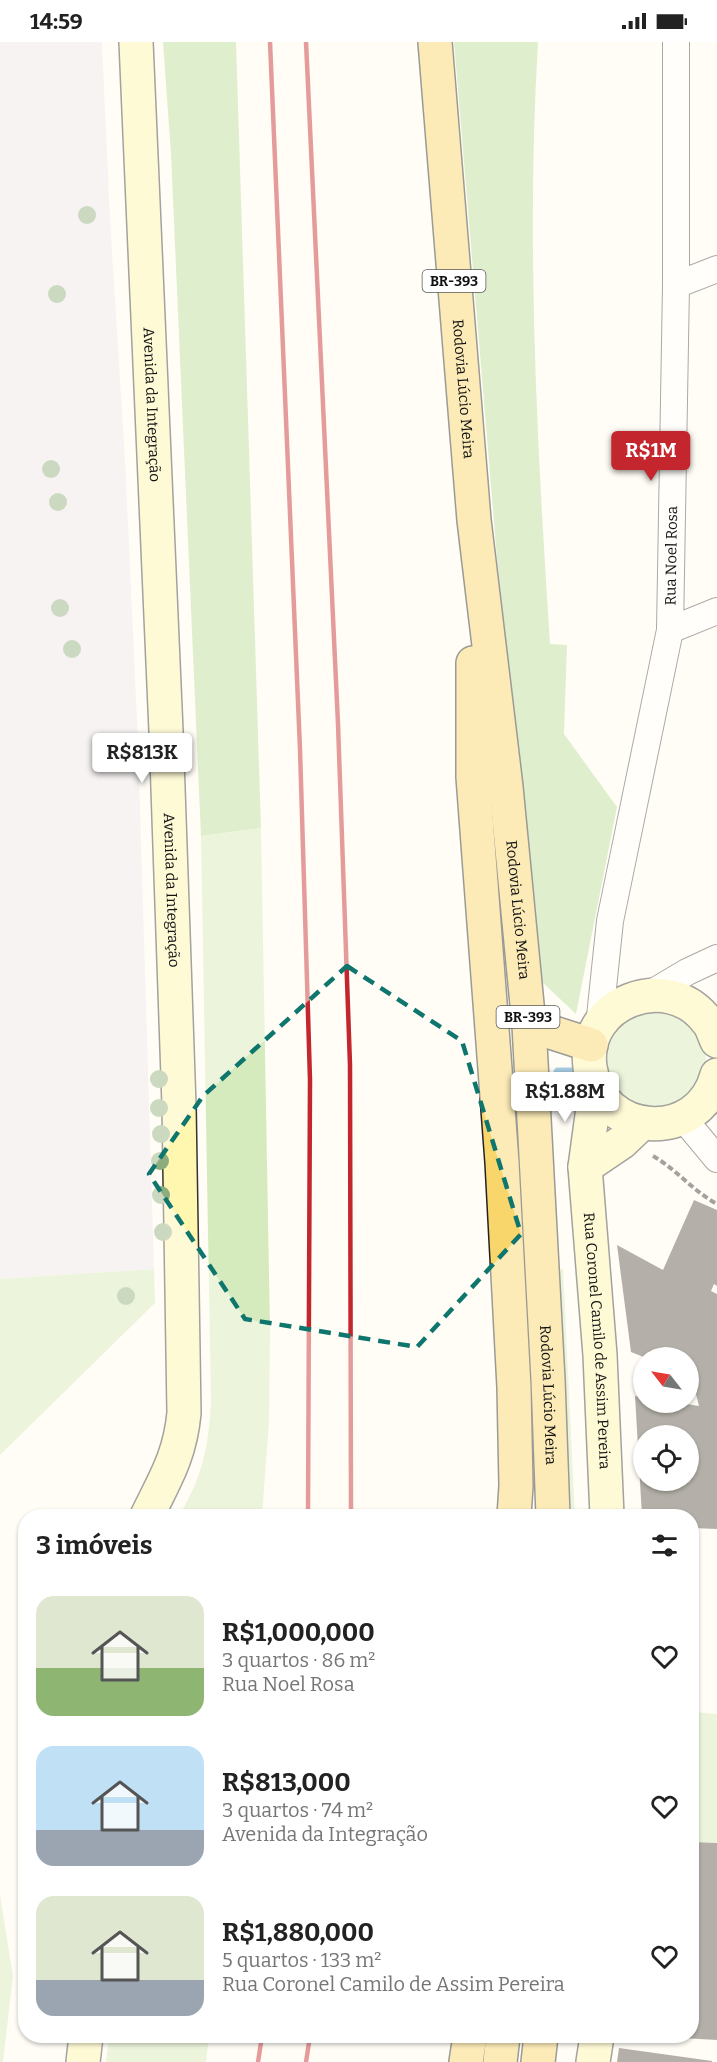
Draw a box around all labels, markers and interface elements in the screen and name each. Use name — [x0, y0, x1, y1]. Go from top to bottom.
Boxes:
text: 14:59 — [30, 8, 83, 35]
road number: BR-393 — [422, 270, 486, 292]
street label: Rodovia Lúcio Meira — [449, 318, 478, 459]
street label: Avenida da Integração — [139, 327, 164, 482]
pin: R$1M — [615, 431, 687, 482]
text: R$1M — [625, 438, 677, 462]
street label: Rua Noel Rosa — [661, 506, 681, 606]
pin: R$813K — [93, 733, 191, 784]
text: R$813K — [106, 740, 178, 764]
street label: Avenida da Integração — [160, 813, 183, 968]
street label: Rodovia Lúcio Meira — [502, 839, 534, 980]
road number: BR-393 — [496, 1006, 560, 1028]
pin: R$1.88M — [510, 1072, 620, 1123]
text: R$1.88M — [525, 1079, 605, 1103]
street label: Rua Coronel Camilo de Assim Pereira — [580, 1212, 614, 1470]
street label: Rodovia Lúcio Meira — [536, 1324, 560, 1465]
north arrow — [633, 1347, 699, 1413]
map controls — [633, 1347, 699, 1491]
button: locate — [633, 1425, 699, 1491]
icon: filters — [648, 1529, 681, 1562]
text: 3 imóveis — [36, 1530, 153, 1561]
text: R$1,000,000 — [222, 1617, 375, 1648]
icon: home — [84, 1620, 156, 1692]
icon: heart — [648, 1640, 681, 1673]
text: 3 quartos · 86 m² — [222, 1648, 375, 1672]
text: Rua Noel Rosa — [222, 1672, 355, 1696]
text: R$813,000 — [222, 1767, 351, 1798]
icon: home — [84, 1770, 156, 1842]
icon: heart — [648, 1790, 681, 1823]
text: 3 quartos · 74 m² — [222, 1798, 373, 1822]
text: Avenida da Integração — [222, 1822, 428, 1846]
text: R$1,880,000 — [222, 1917, 374, 1948]
icon: home — [84, 1920, 156, 1992]
icon: heart — [648, 1940, 681, 1973]
text: 5 quartos · 133 m² — [222, 1948, 381, 1972]
text: Rua Coronel Camilo de Assim Pereira — [222, 1972, 565, 1996]

